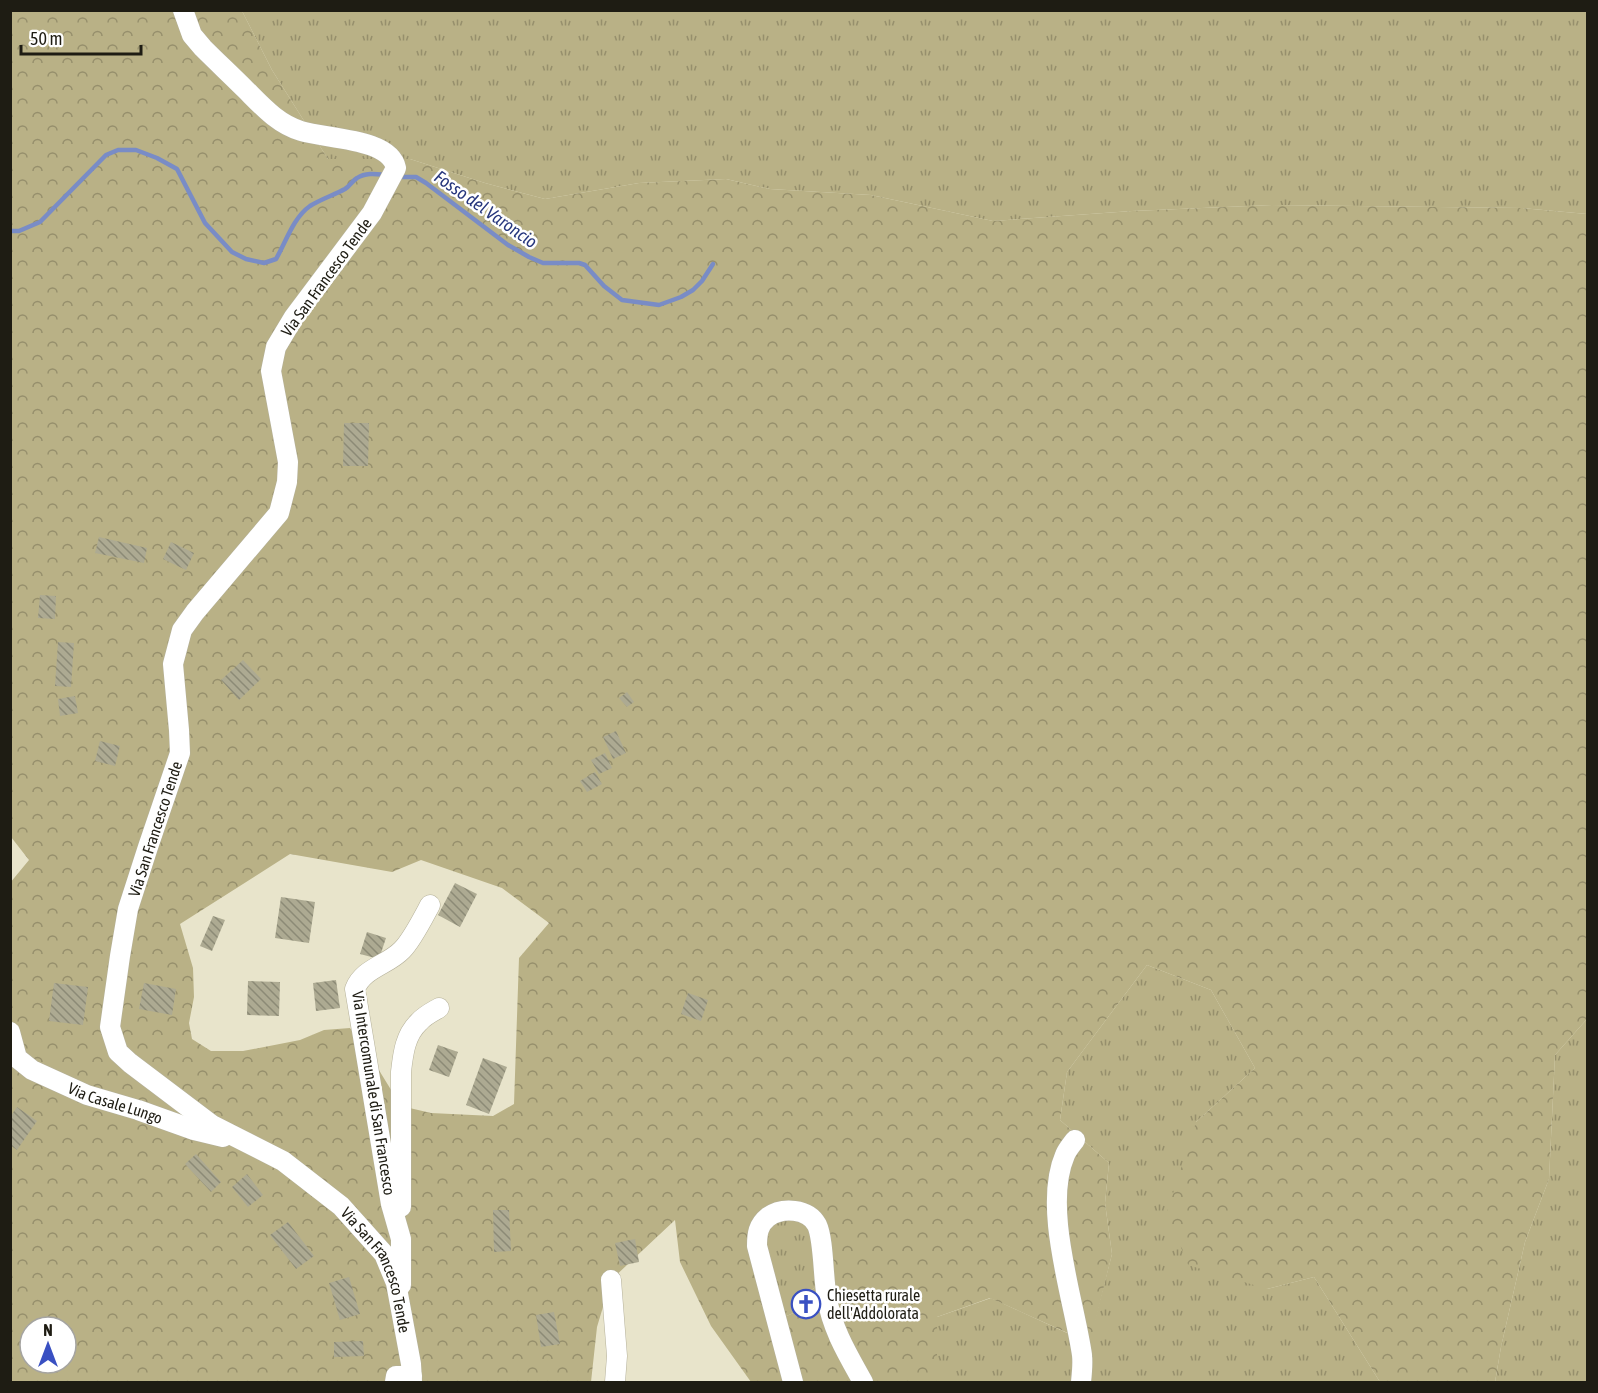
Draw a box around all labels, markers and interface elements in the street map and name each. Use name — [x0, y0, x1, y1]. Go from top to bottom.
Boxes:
scale bar — [21, 18, 141, 56]
text: 50 m — [30, 28, 62, 49]
water label: Fosso del Varoncio — [430, 166, 542, 252]
street label: Via San Francesco Tende — [277, 215, 375, 339]
street label: Via San Francesco Tende — [125, 759, 185, 899]
street label: Via Intercomunale di San Francesco — [349, 990, 399, 1196]
street label: Via Casale Lungo — [65, 1079, 165, 1127]
street label: Via San Francesco Tende — [337, 1203, 414, 1334]
place label: Chiesetta rurale dell'Addolorata — [827, 1286, 920, 1322]
church icon: Chiesetta rurale dell'Addolorata — [790, 1288, 822, 1320]
north arrow — [18, 1315, 78, 1375]
text: N — [43, 1321, 53, 1339]

